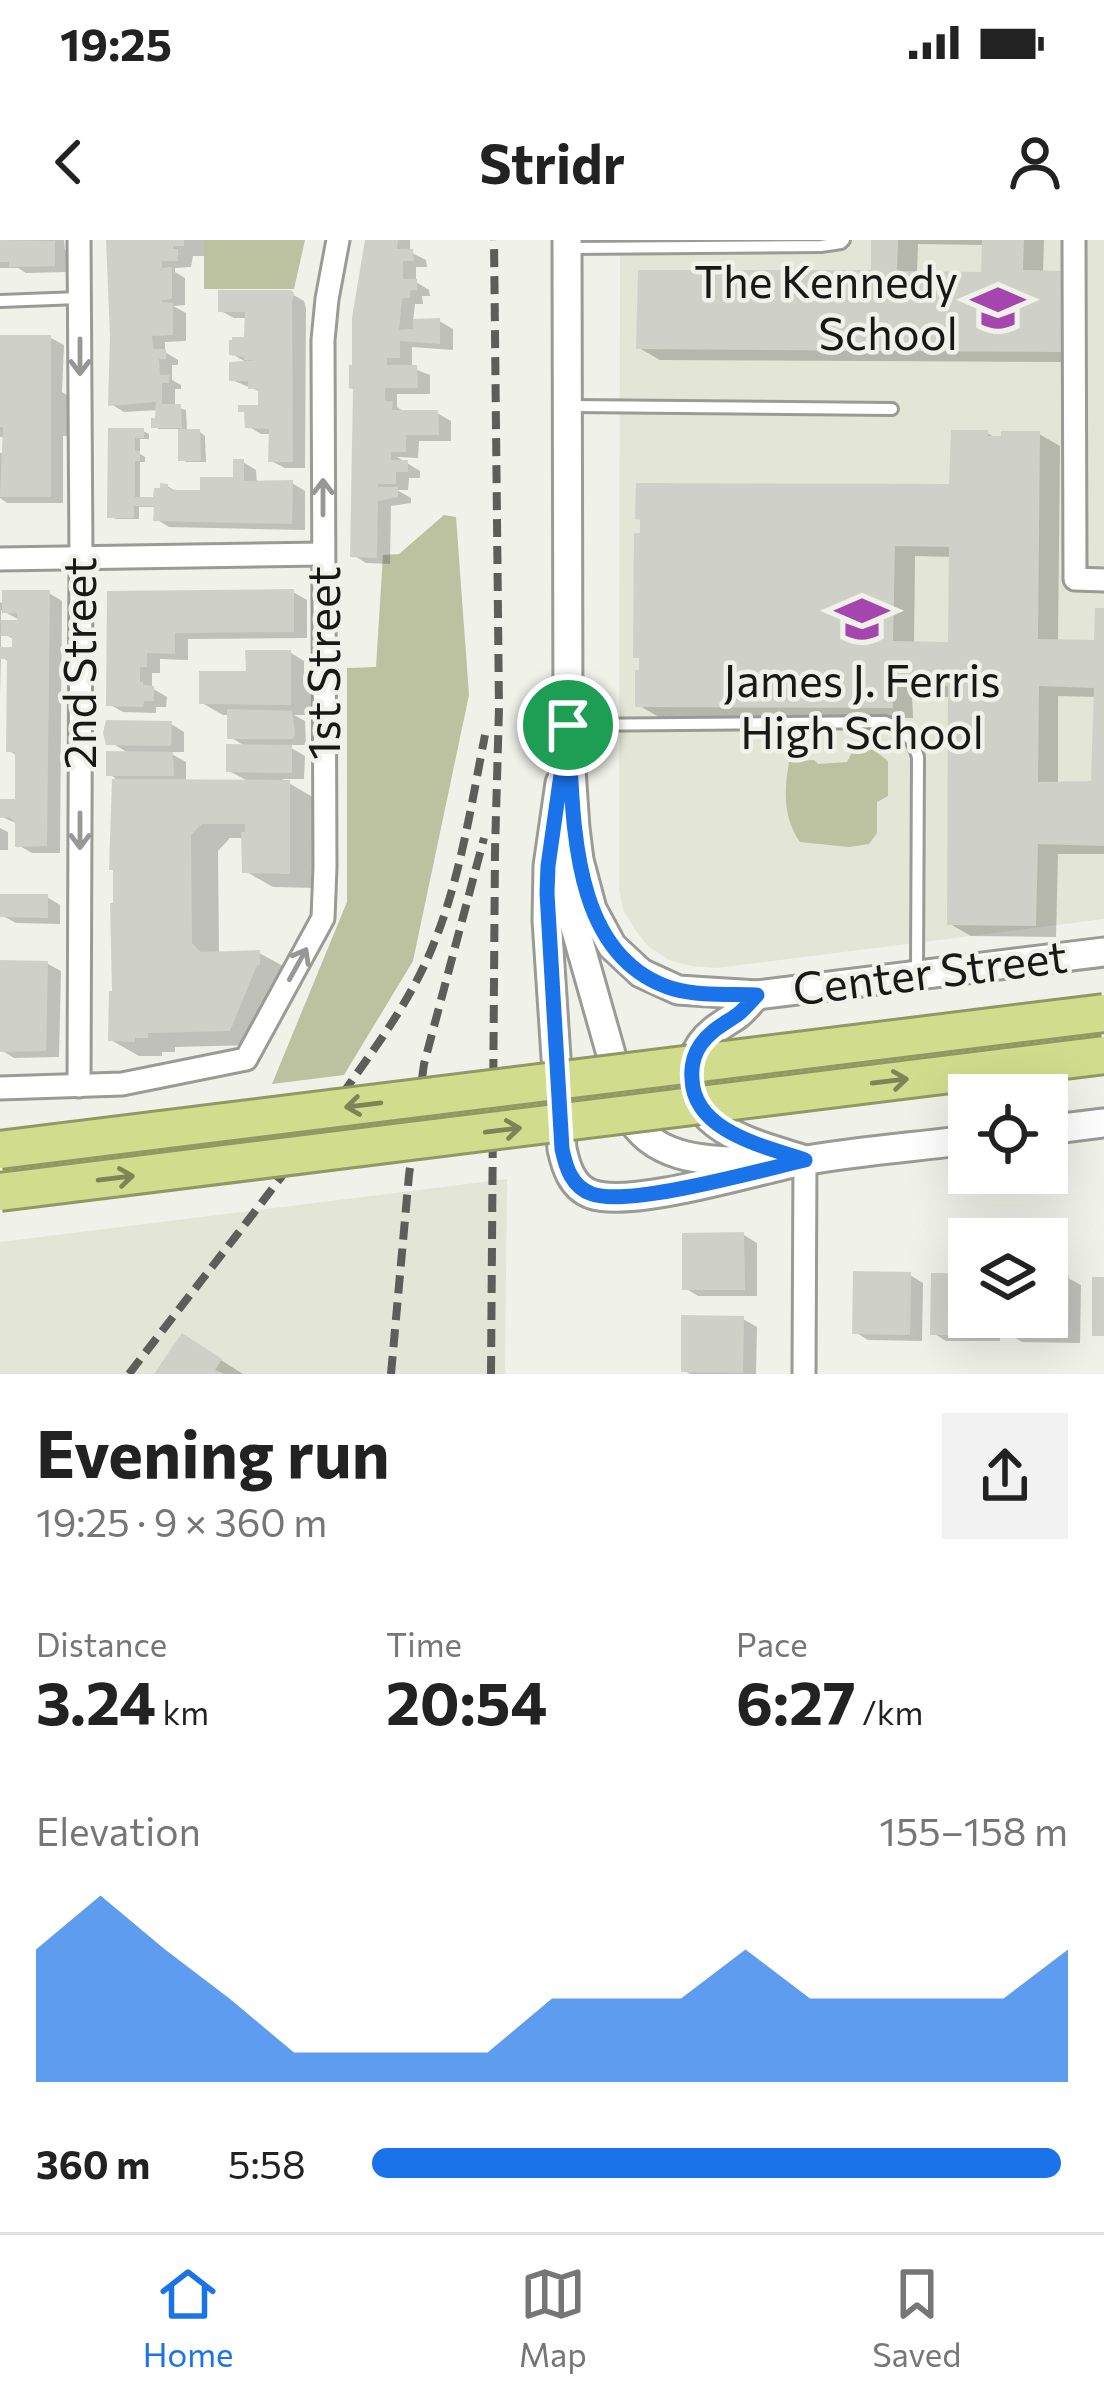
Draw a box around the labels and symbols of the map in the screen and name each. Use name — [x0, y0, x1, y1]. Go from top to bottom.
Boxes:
place label: The Kennedy School — [694, 252, 958, 359]
school or university icon: The Kennedy School — [969, 279, 1027, 337]
one-way arrow — [68, 337, 91, 376]
one-way arrow — [312, 478, 334, 517]
street label: 2nd Street — [50, 557, 105, 769]
street label: 1st Street — [294, 566, 349, 760]
school or university icon: James J. Ferris High School — [833, 590, 891, 648]
place label: James J. Ferris High School — [723, 651, 1001, 758]
pin — [517, 674, 619, 776]
one-way arrow — [69, 811, 91, 850]
street label: Center Street — [789, 926, 1070, 1015]
one-way arrow — [287, 948, 310, 983]
one-way arrow — [870, 1070, 909, 1092]
one-way arrow — [344, 1094, 383, 1117]
one-way arrow — [483, 1118, 522, 1140]
one-way arrow — [96, 1166, 135, 1188]

